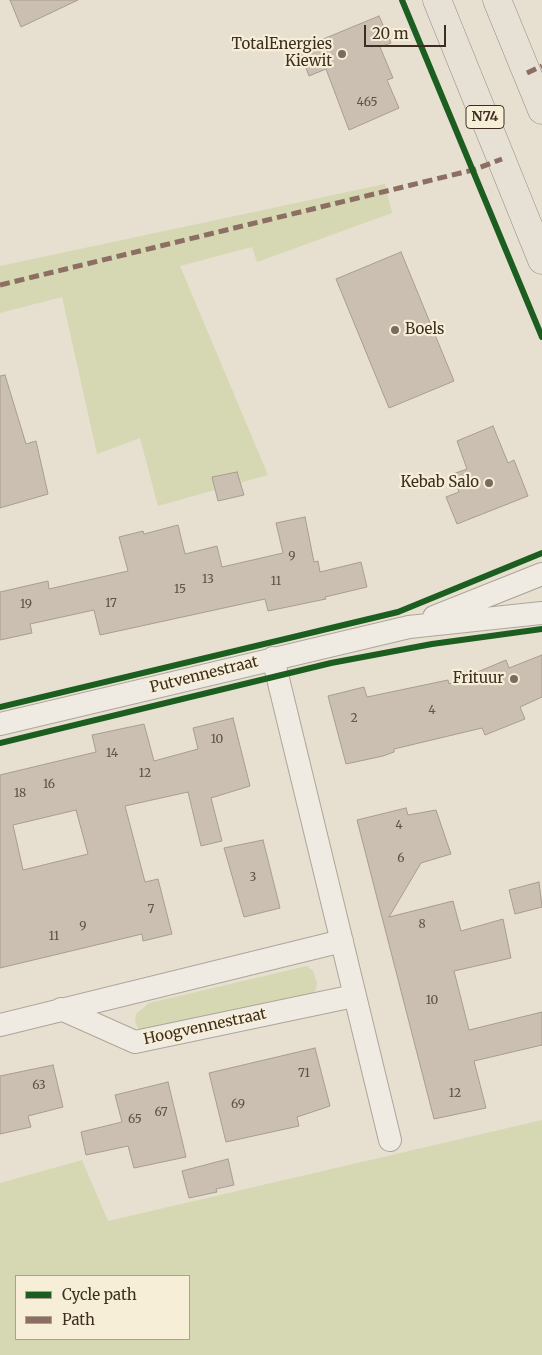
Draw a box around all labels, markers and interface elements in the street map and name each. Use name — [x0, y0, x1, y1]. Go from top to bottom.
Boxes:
scale bar — [367, 15, 450, 47]
text: 20 m — [372, 24, 409, 43]
place label: TotalEnergies Kiewit — [232, 36, 332, 71]
marker: TotalEnergies Kiewit — [336, 48, 348, 60]
house number: 465 — [356, 96, 378, 110]
road number: N74 — [466, 105, 504, 128]
place label: Boels — [405, 321, 444, 339]
marker: Boels — [389, 324, 401, 336]
place label: Kebab Salo — [400, 474, 479, 492]
marker: Kebab Salo — [483, 477, 495, 489]
house number: 9 — [288, 550, 296, 564]
house number: 13 — [202, 573, 214, 587]
house number: 11 — [271, 575, 281, 589]
house number: 15 — [174, 583, 186, 597]
house number: 17 — [105, 597, 117, 611]
house number: 19 — [20, 598, 32, 612]
street label: Putvennestraat — [148, 653, 260, 697]
place label: Frituur — [453, 670, 504, 688]
marker: Frituur — [508, 673, 520, 685]
house number: 4 — [428, 704, 436, 718]
house number: 2 — [350, 712, 358, 726]
house number: 10 — [211, 733, 223, 747]
house number: 14 — [106, 747, 118, 761]
house number: 12 — [139, 767, 151, 781]
house number: 16 — [43, 778, 55, 792]
house number: 18 — [14, 787, 26, 801]
house number: 4 — [395, 819, 403, 833]
house number: 6 — [397, 852, 405, 866]
house number: 3 — [250, 871, 256, 885]
house number: 7 — [148, 903, 154, 917]
house number: 8 — [418, 918, 426, 932]
house number: 9 — [79, 920, 87, 934]
house number: 11 — [49, 930, 59, 944]
house number: 10 — [426, 994, 438, 1008]
street label: Hoogvennestraat — [142, 1005, 268, 1049]
house number: 71 — [298, 1067, 310, 1081]
house number: 63 — [32, 1079, 46, 1093]
house number: 12 — [449, 1087, 461, 1101]
house number: 69 — [231, 1098, 245, 1112]
house number: 67 — [154, 1106, 168, 1120]
house number: 65 — [128, 1113, 142, 1127]
legend — [15, 1275, 190, 1340]
text: Cycle path — [62, 1285, 137, 1304]
text: Path — [62, 1310, 95, 1329]

